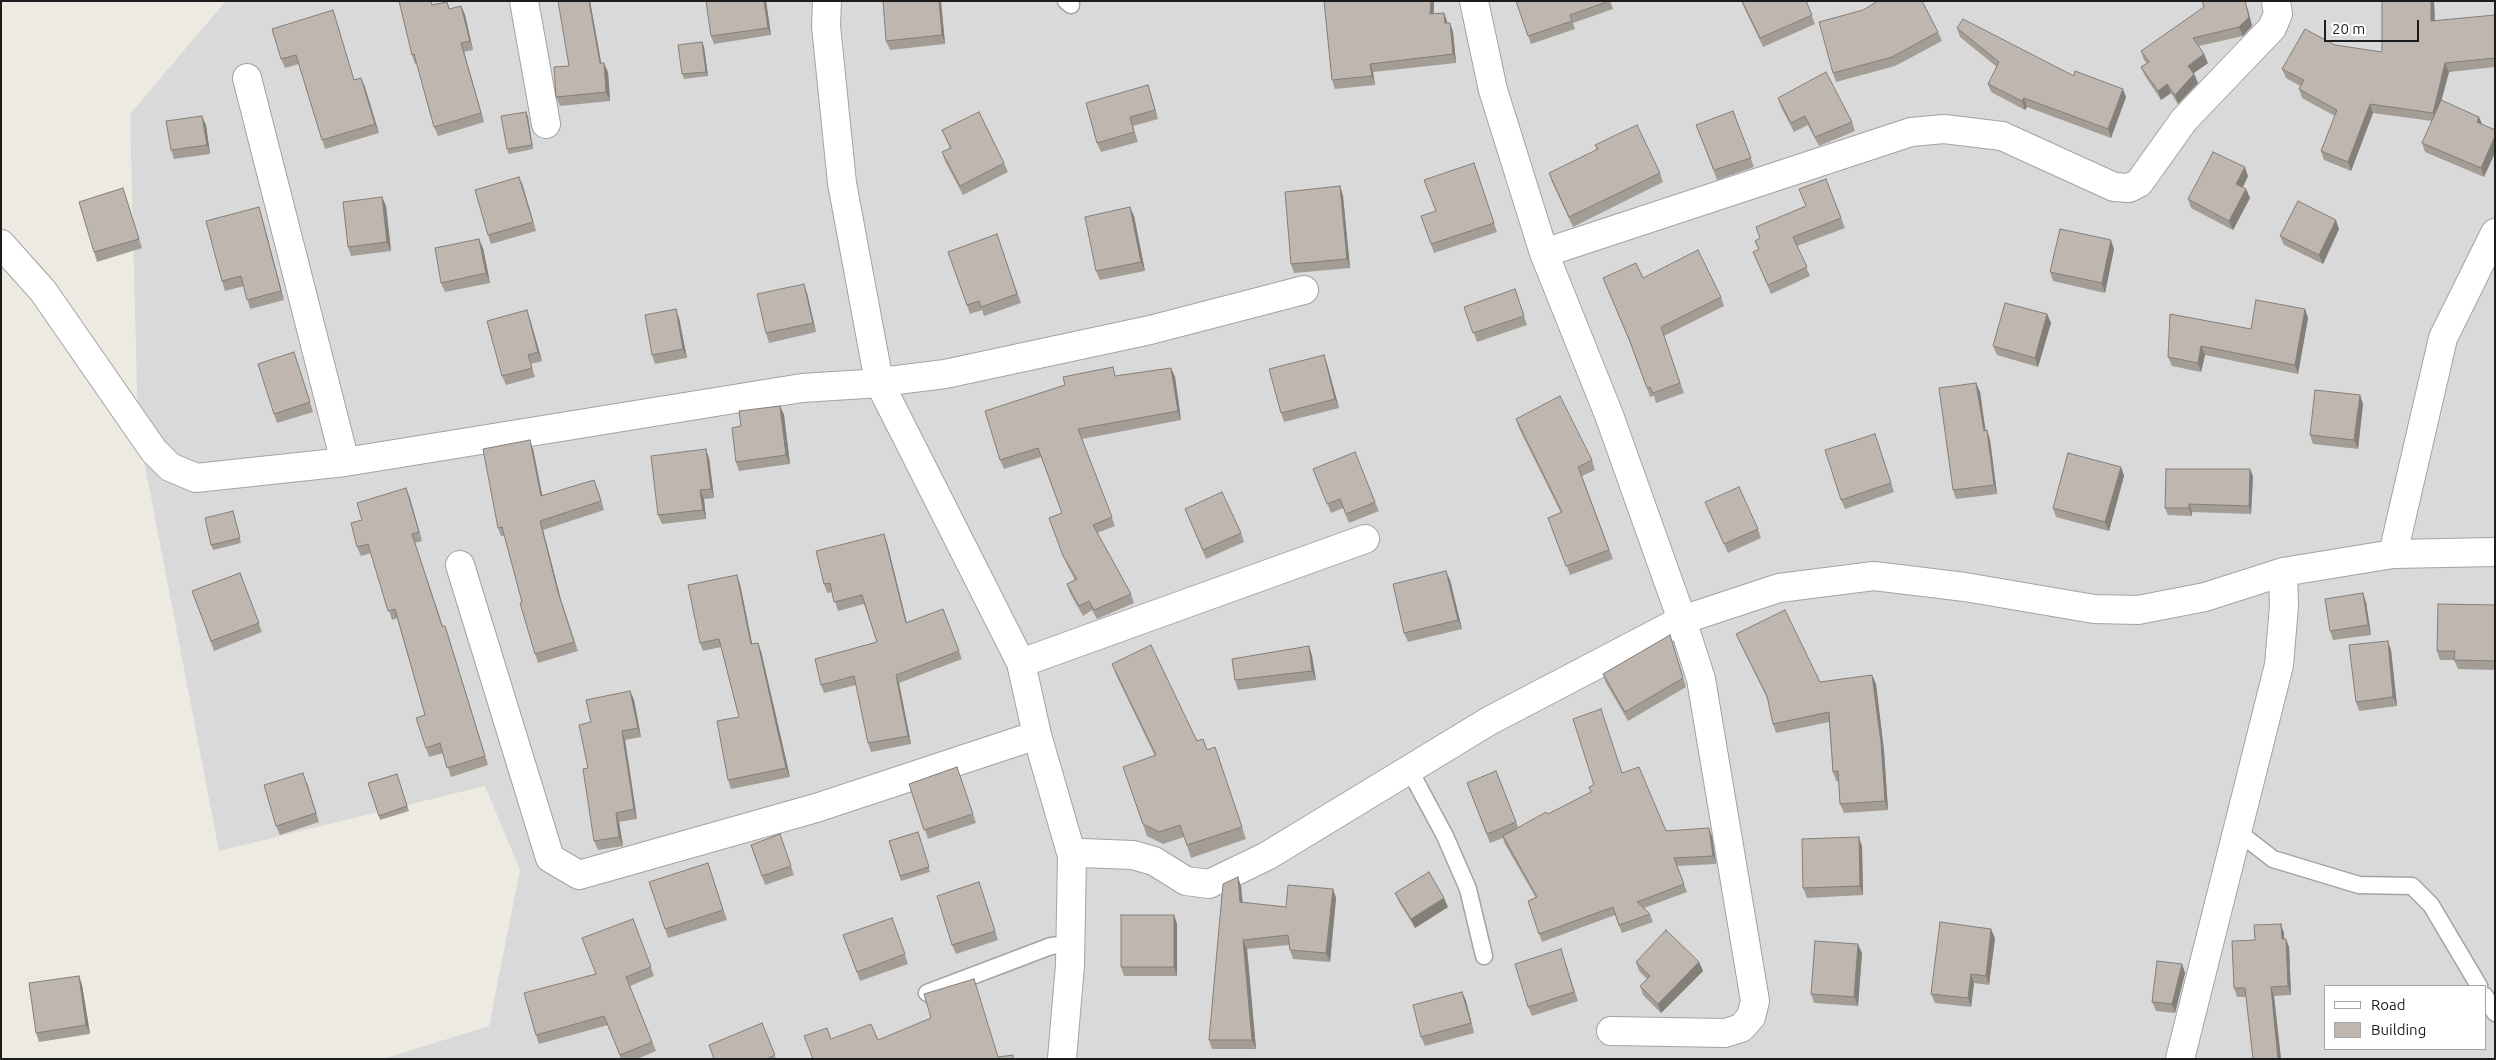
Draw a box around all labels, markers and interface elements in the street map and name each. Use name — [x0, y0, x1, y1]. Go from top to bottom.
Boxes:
scale bar — [2326, 10, 2421, 42]
text: 20 m — [2332, 20, 2365, 37]
legend — [2324, 985, 2486, 1050]
text: Road — [2371, 996, 2406, 1013]
text: Building — [2371, 1021, 2426, 1038]

